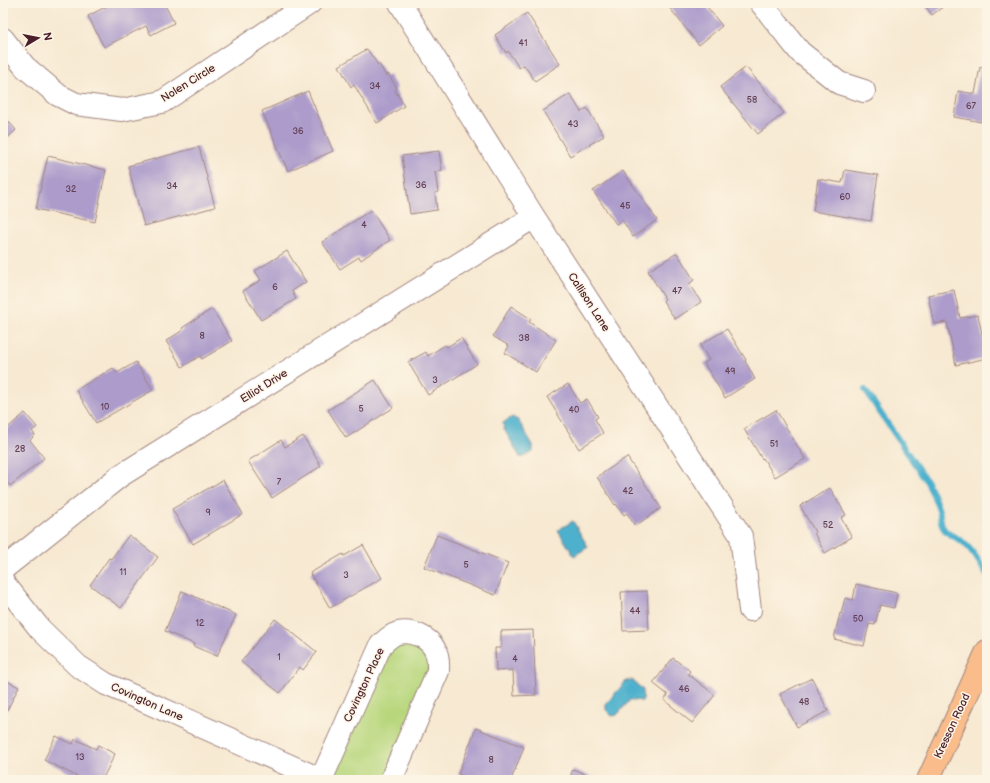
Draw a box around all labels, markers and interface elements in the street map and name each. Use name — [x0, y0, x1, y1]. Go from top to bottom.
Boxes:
north arrow — [18, 18, 58, 58]
text: N — [40, 31, 54, 42]
house number: 41 — [519, 38, 527, 49]
street label: Nolen Circle — [158, 61, 218, 105]
house number: 34 — [369, 81, 381, 92]
house number: 58 — [747, 95, 757, 106]
house number: 67 — [966, 101, 977, 112]
house number: 43 — [567, 119, 579, 130]
house number: 36 — [292, 126, 304, 137]
house number: 36 — [415, 180, 427, 191]
house number: 34 — [166, 181, 178, 192]
house number: 32 — [66, 184, 77, 195]
house number: 60 — [840, 192, 850, 203]
house number: 45 — [620, 201, 630, 212]
house number: 4 — [361, 220, 367, 231]
street label: Callison Lane — [565, 270, 613, 334]
house number: 6 — [272, 282, 278, 293]
house number: 47 — [672, 286, 683, 297]
house number: 8 — [199, 331, 205, 342]
house number: 38 — [519, 333, 529, 344]
street label: Elliot Drive — [238, 366, 290, 406]
house number: 49 — [725, 366, 735, 377]
house number: 3 — [432, 375, 438, 386]
house number: 10 — [101, 402, 109, 413]
house number: 5 — [358, 404, 364, 415]
house number: 40 — [569, 405, 579, 416]
house number: 51 — [770, 439, 778, 450]
house number: 28 — [15, 444, 25, 455]
house number: 7 — [277, 477, 282, 488]
house number: 42 — [623, 486, 634, 497]
house number: 9 — [205, 507, 211, 518]
house number: 52 — [823, 520, 834, 531]
house number: 5 — [463, 560, 469, 571]
house number: 11 — [120, 567, 126, 578]
house number: 3 — [343, 570, 349, 581]
house number: 44 — [630, 606, 641, 617]
house number: 50 — [853, 614, 863, 625]
house number: 12 — [196, 618, 205, 629]
street label: Covington Place — [341, 645, 387, 724]
house number: 1 — [277, 652, 281, 663]
house number: 4 — [512, 654, 518, 665]
street label: Covington Lane — [109, 680, 186, 724]
house number: 46 — [679, 684, 690, 695]
street label: Kresson Road — [931, 691, 973, 761]
house number: 48 — [799, 697, 809, 708]
house number: 13 — [75, 752, 85, 763]
house number: 8 — [488, 755, 494, 766]

